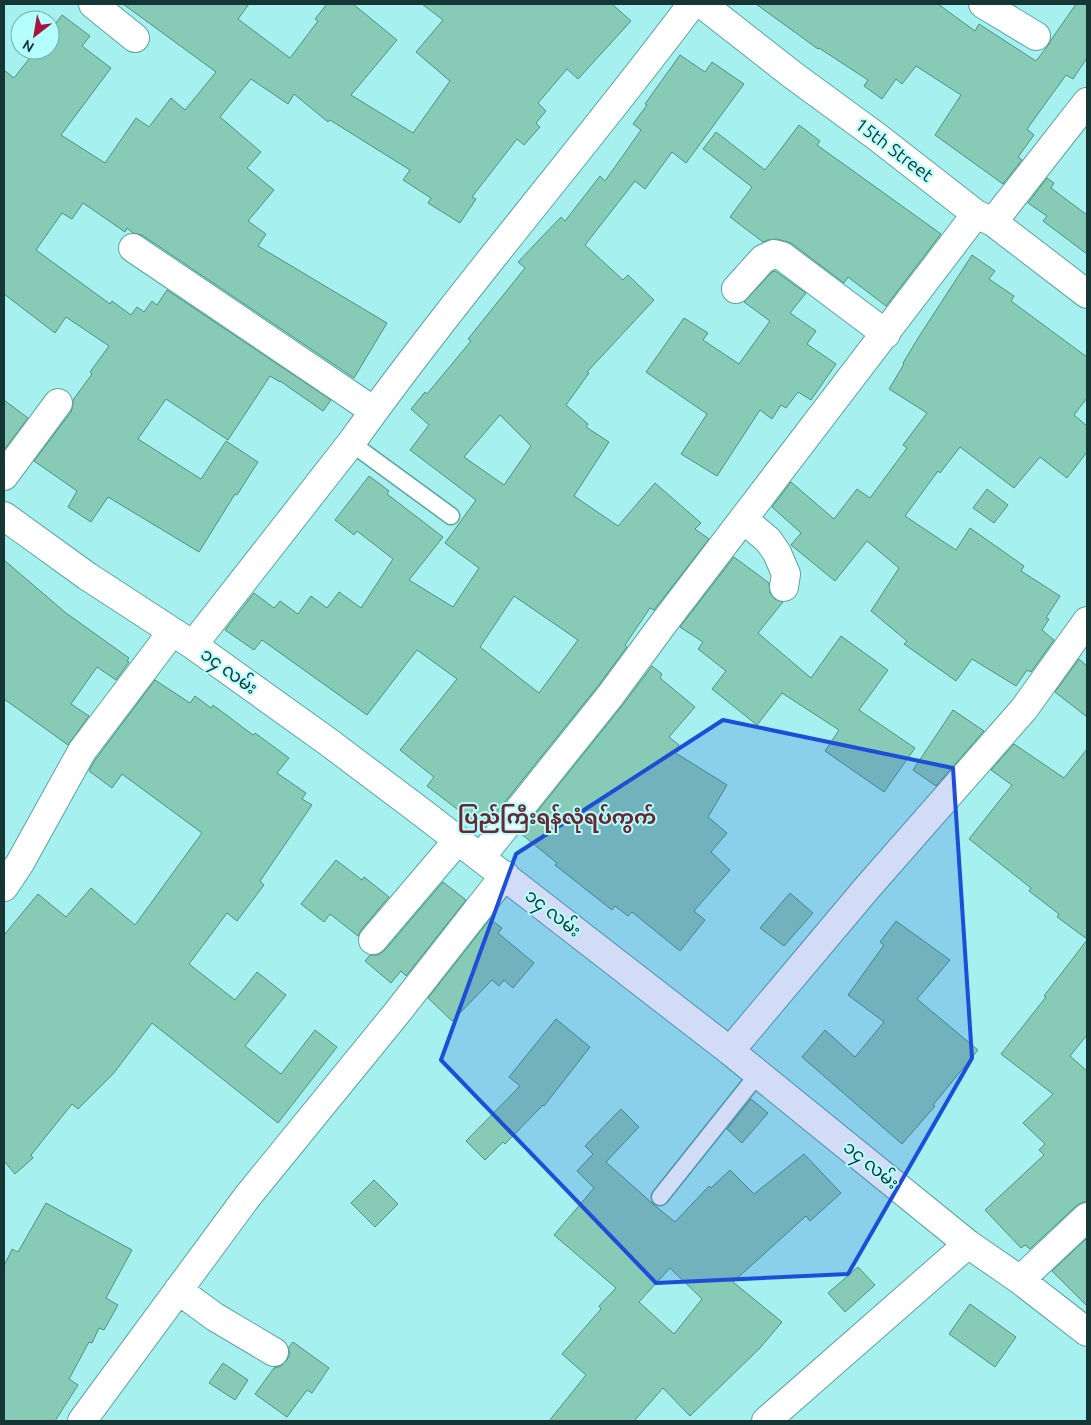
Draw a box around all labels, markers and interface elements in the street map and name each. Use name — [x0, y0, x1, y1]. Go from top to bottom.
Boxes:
north arrow — [10, 10, 60, 60]
text: N — [20, 37, 37, 56]
street label: 15th Street — [852, 114, 937, 185]
street label: ၁၄ လမ်း — [194, 641, 263, 702]
district label: ပြည်ကြီးရန်လုံရပ်ကွက် — [458, 804, 656, 833]
street label: ၁၄ လမ်း — [518, 883, 587, 945]
street label: ၁၄ လမ်း — [836, 1134, 904, 1197]

